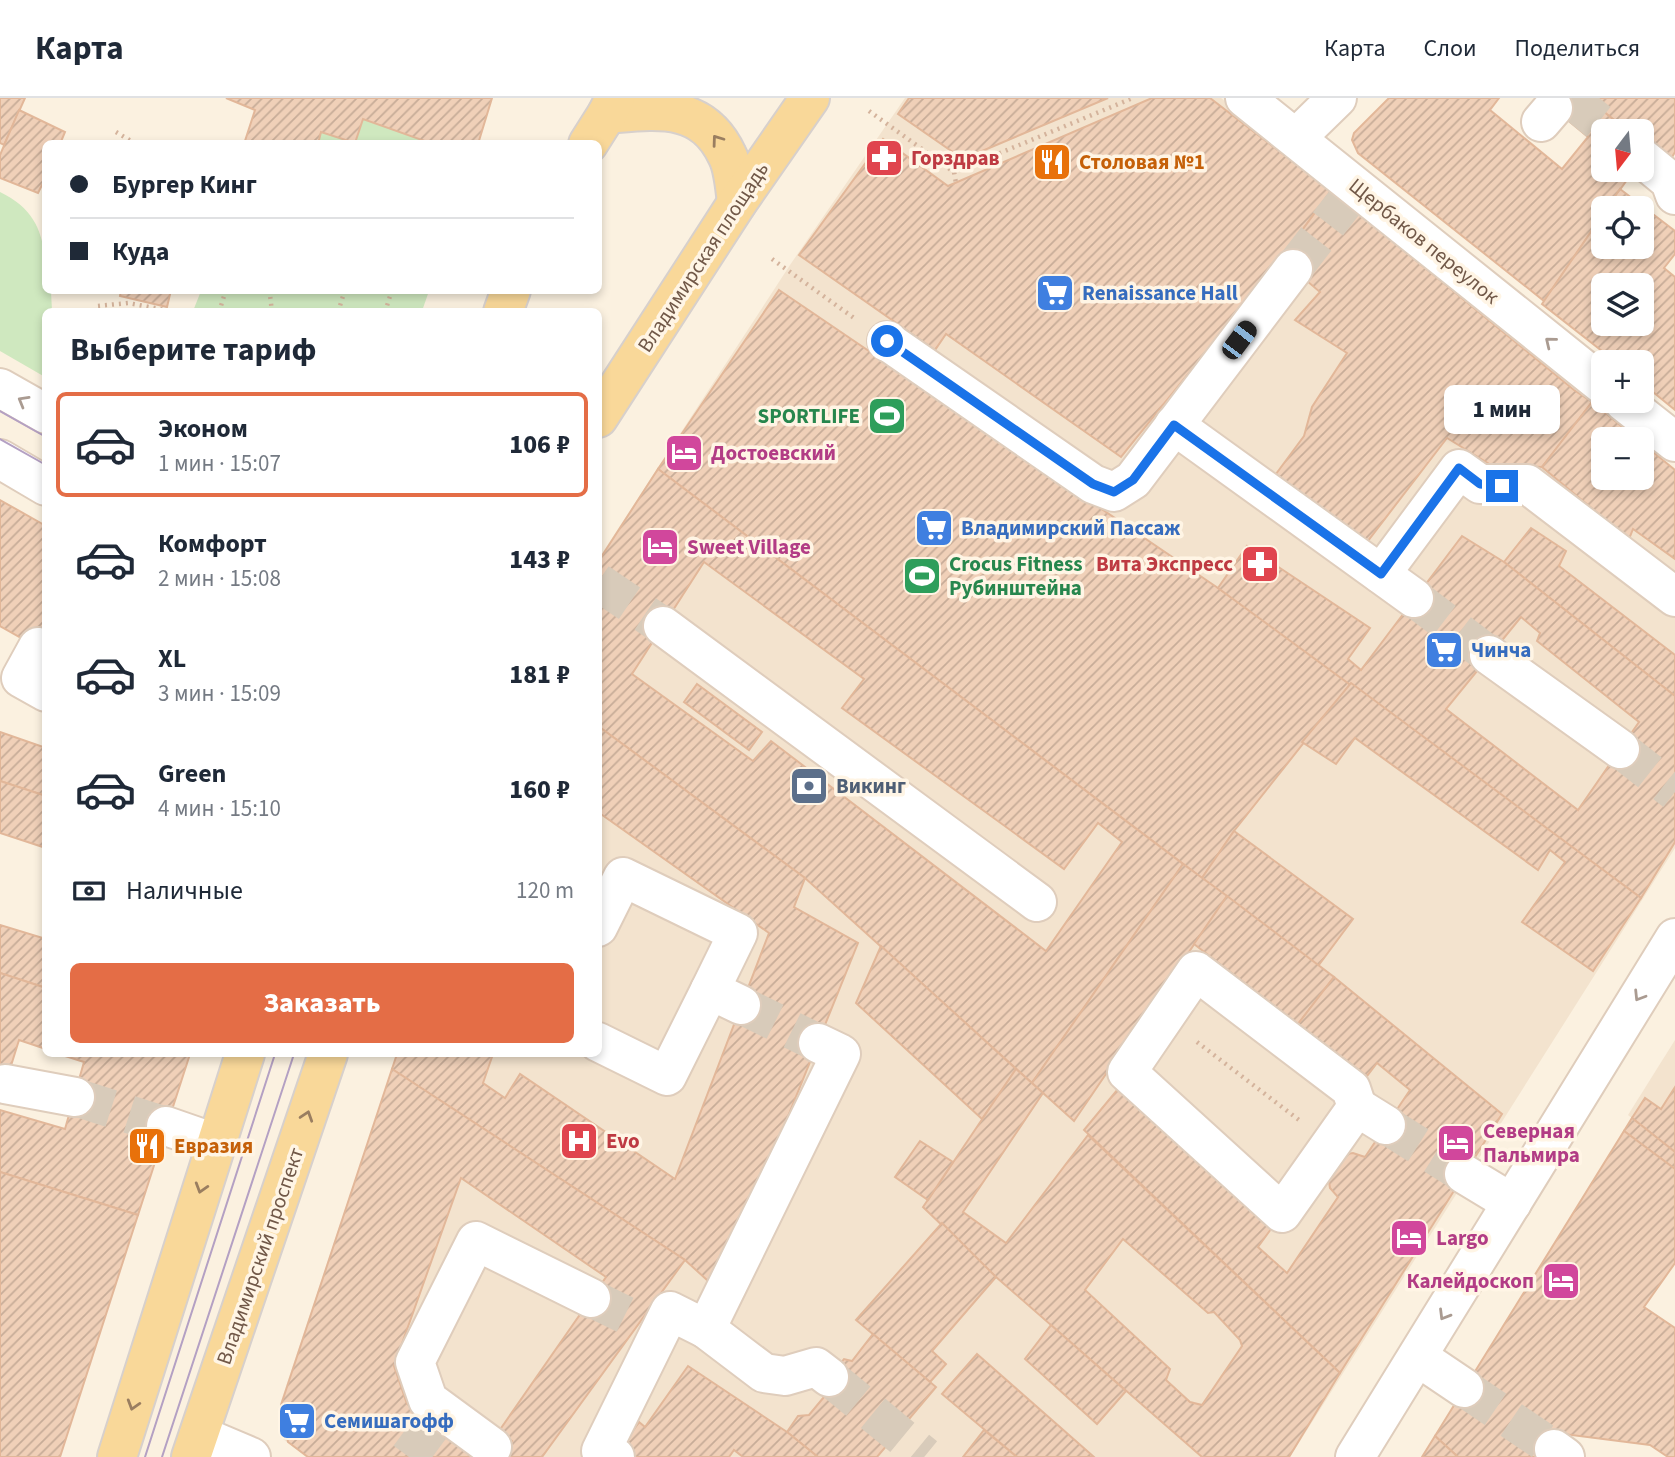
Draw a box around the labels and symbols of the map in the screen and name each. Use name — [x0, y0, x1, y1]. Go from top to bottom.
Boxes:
north arrow — [1591, 119, 1654, 182]
one-way arrow — [713, 135, 725, 147]
pharmacy icon: Горздрав — [863, 137, 905, 179]
restaurant icon: Столовая №1 — [1031, 141, 1073, 183]
place label: Горздрав — [911, 143, 1000, 173]
place label: Столовая №1 — [1079, 147, 1205, 177]
street label: Владимирская площадь — [630, 156, 776, 358]
street label: Щербаков переулок — [1342, 171, 1506, 311]
supermarket icon: Renaissance Hall — [1034, 272, 1076, 314]
place label: Renaissance Hall — [1082, 278, 1238, 308]
car — [1218, 317, 1261, 363]
route start — [871, 325, 903, 357]
one-way arrow — [1545, 337, 1557, 350]
callout: 1 мин — [1444, 384, 1560, 434]
sports icon: SPORTLIFE — [866, 395, 908, 437]
one-way arrow — [17, 396, 30, 409]
place label: SPORTLIFE — [758, 401, 860, 431]
hotel icon: Достоевский — [663, 432, 705, 474]
place label: Достоевский — [711, 438, 836, 468]
route end — [1486, 470, 1518, 502]
supermarket icon: Владимирский Пассаж — [913, 507, 955, 549]
place label: Владимирский Пассаж — [961, 513, 1180, 543]
hotel icon: Sweet Village — [639, 526, 681, 568]
place label: Sweet Village — [687, 532, 811, 562]
pharmacy icon: Вита Экспресс — [1239, 543, 1281, 585]
place label: Crocus Fitness Рубинштейна — [949, 549, 1083, 603]
place label: Вита Экспресс — [1096, 549, 1233, 579]
sports icon: Crocus Fitness Рубинштейна — [901, 555, 943, 597]
supermarket icon: Чинча — [1423, 629, 1465, 671]
place label: Чинча — [1471, 635, 1531, 665]
bank icon: Викинг — [788, 765, 830, 807]
place label: Викинг — [836, 771, 906, 801]
one-way arrow — [1635, 988, 1648, 1001]
one-way arrow — [299, 1110, 314, 1122]
place label: Северная Пальмира — [1483, 1116, 1580, 1170]
hospital icon: Evo — [558, 1120, 600, 1162]
hotel icon: Северная Пальмира — [1435, 1122, 1477, 1164]
restaurant icon: Евразия — [126, 1125, 168, 1167]
place label: Evo — [606, 1126, 640, 1156]
place label: Евразия — [174, 1131, 253, 1161]
street label: Владимирский проспект — [209, 1143, 311, 1369]
one-way arrow — [194, 1182, 209, 1194]
hotel icon: Largo — [1388, 1217, 1430, 1259]
place label: Largo — [1436, 1223, 1489, 1253]
hotel icon: Калейдоскоп — [1540, 1260, 1582, 1302]
place label: Калейдоскоп — [1406, 1266, 1534, 1296]
one-way arrow — [1439, 1308, 1452, 1321]
one-way arrow — [126, 1399, 141, 1411]
supermarket icon: Семишагофф — [276, 1400, 318, 1442]
place label: Семишагофф — [324, 1406, 454, 1436]

